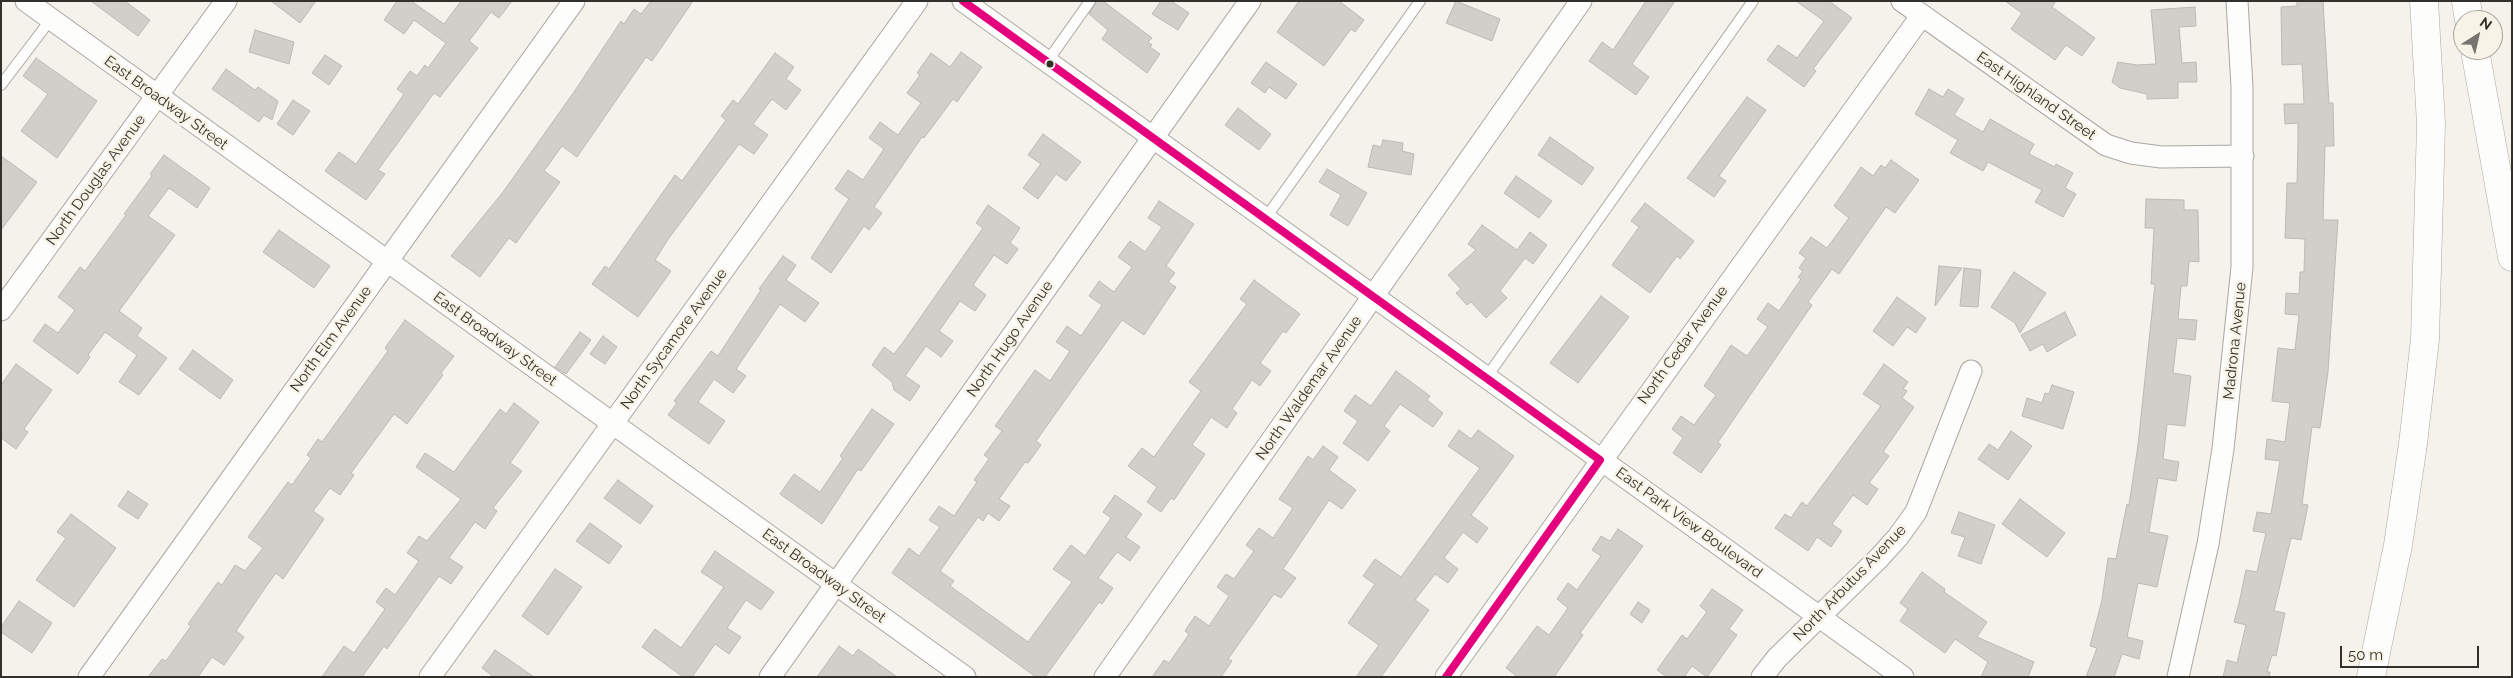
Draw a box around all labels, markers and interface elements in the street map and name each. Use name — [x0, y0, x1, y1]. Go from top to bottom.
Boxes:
north arrow — [2453, 10, 2503, 60]
text: N — [2477, 14, 2495, 33]
street label: East Highland Street — [1973, 48, 2099, 144]
street label: East Broadway Street — [101, 52, 231, 154]
unlabelled marker — [1045, 59, 1055, 69]
street label: North Douglas Avenue — [43, 111, 149, 249]
street label: North Sycamore Avenue — [617, 265, 731, 413]
street label: North Hugo Avenue — [963, 277, 1057, 401]
street label: Madrona Avenue — [2220, 281, 2250, 401]
street label: North Elm Avenue — [286, 282, 376, 396]
street label: North Cedar Avenue — [1634, 282, 1732, 408]
street label: East Broadway Street — [430, 288, 560, 390]
street label: North Waldemar Avenue — [1252, 312, 1366, 464]
street label: East Park View Boulevard — [1612, 464, 1766, 582]
street label: North Arbutus Avenue — [1790, 521, 1910, 645]
street label: East Broadway Street — [759, 525, 889, 627]
scale bar — [2343, 636, 2482, 668]
text: 50 m — [2348, 646, 2383, 664]

